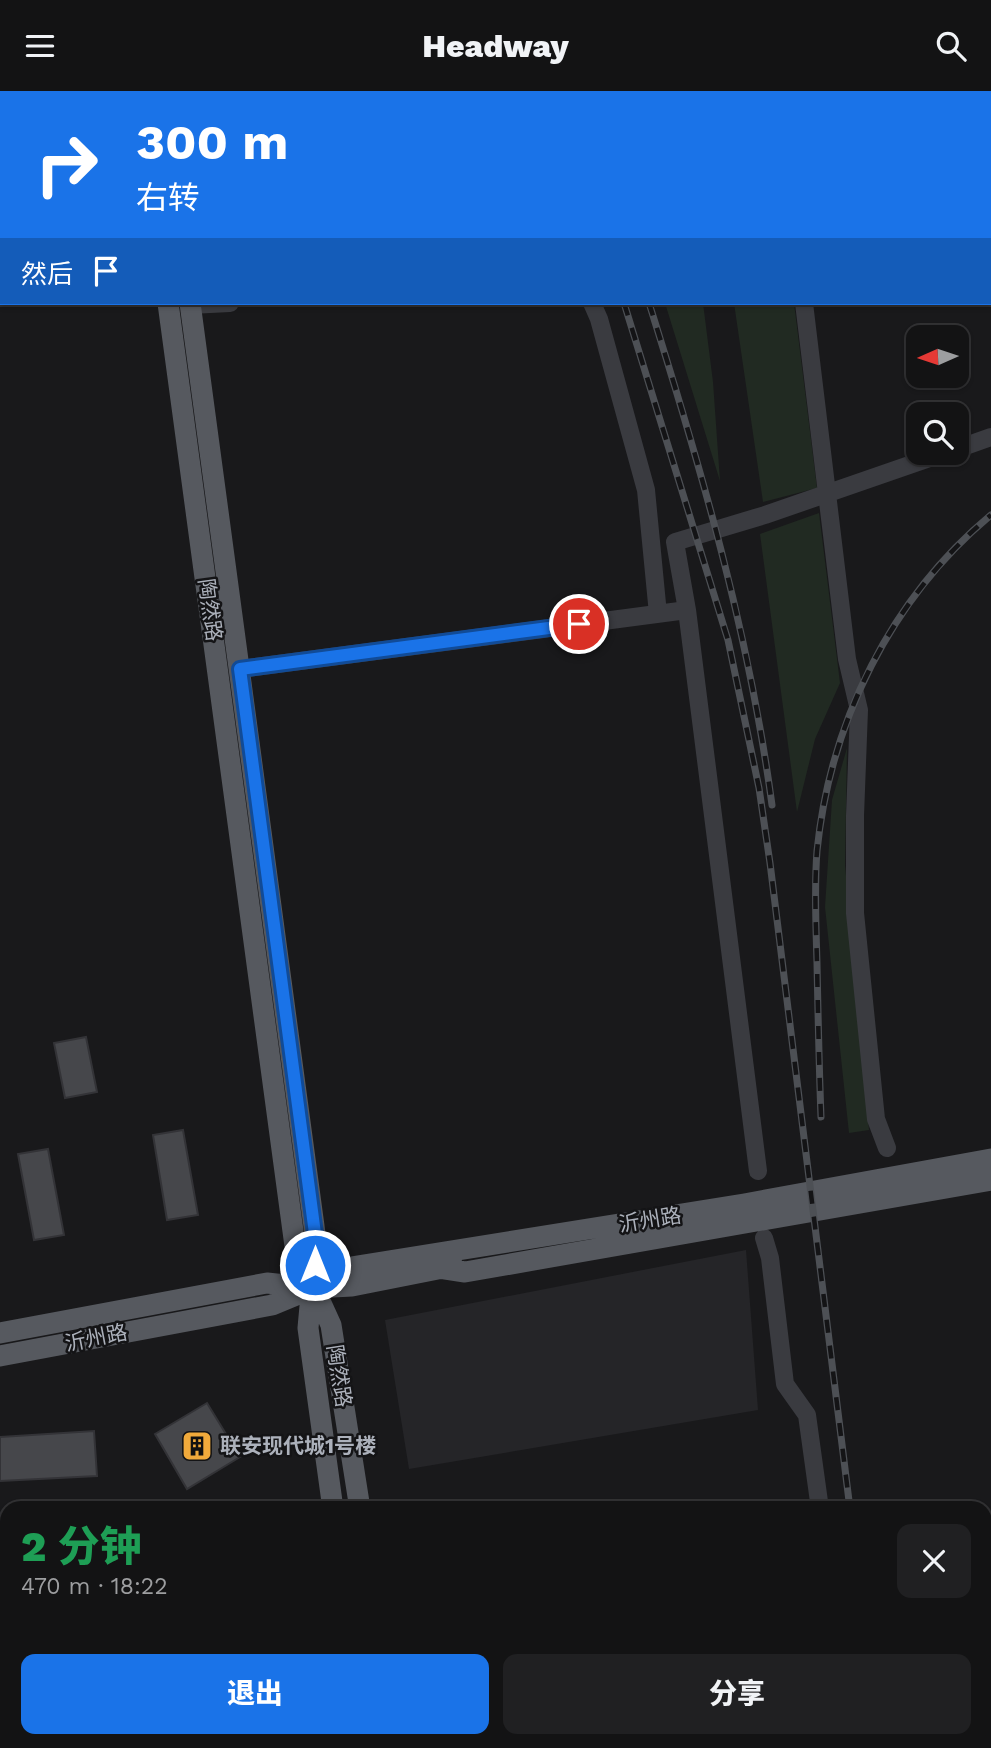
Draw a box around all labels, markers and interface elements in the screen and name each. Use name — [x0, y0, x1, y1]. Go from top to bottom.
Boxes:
icon: menu — [21, 27, 59, 65]
text: Headway — [422, 27, 569, 65]
icon: search — [932, 27, 970, 65]
text: 300 m — [136, 113, 288, 171]
icon: right — [21, 119, 112, 210]
text: 右转 — [136, 179, 200, 217]
icon: arrive — [87, 252, 125, 290]
text: 然后 — [21, 259, 73, 289]
north arrow — [906, 325, 970, 389]
map controls — [906, 325, 969, 465]
button: search — [906, 402, 969, 465]
street label: 陶然路 — [194, 577, 227, 643]
pin — [549, 594, 609, 654]
icon: arrive — [560, 605, 598, 643]
street label: 沂州路 — [617, 1202, 683, 1237]
position arrow — [278, 1228, 352, 1302]
street label: 沂州路 — [63, 1319, 129, 1356]
street label: 陶然路 — [322, 1343, 357, 1409]
building icon: 联安现代城1号楼 — [180, 1429, 214, 1463]
place label: 联安现代城1号楼 — [220, 1433, 376, 1458]
text: 2 分钟 — [21, 1522, 141, 1571]
button: close — [897, 1524, 971, 1598]
text: 470 m · 18:22 — [21, 1573, 168, 1600]
button: 退出 — [21, 1654, 489, 1734]
button: 分享 — [503, 1654, 971, 1734]

